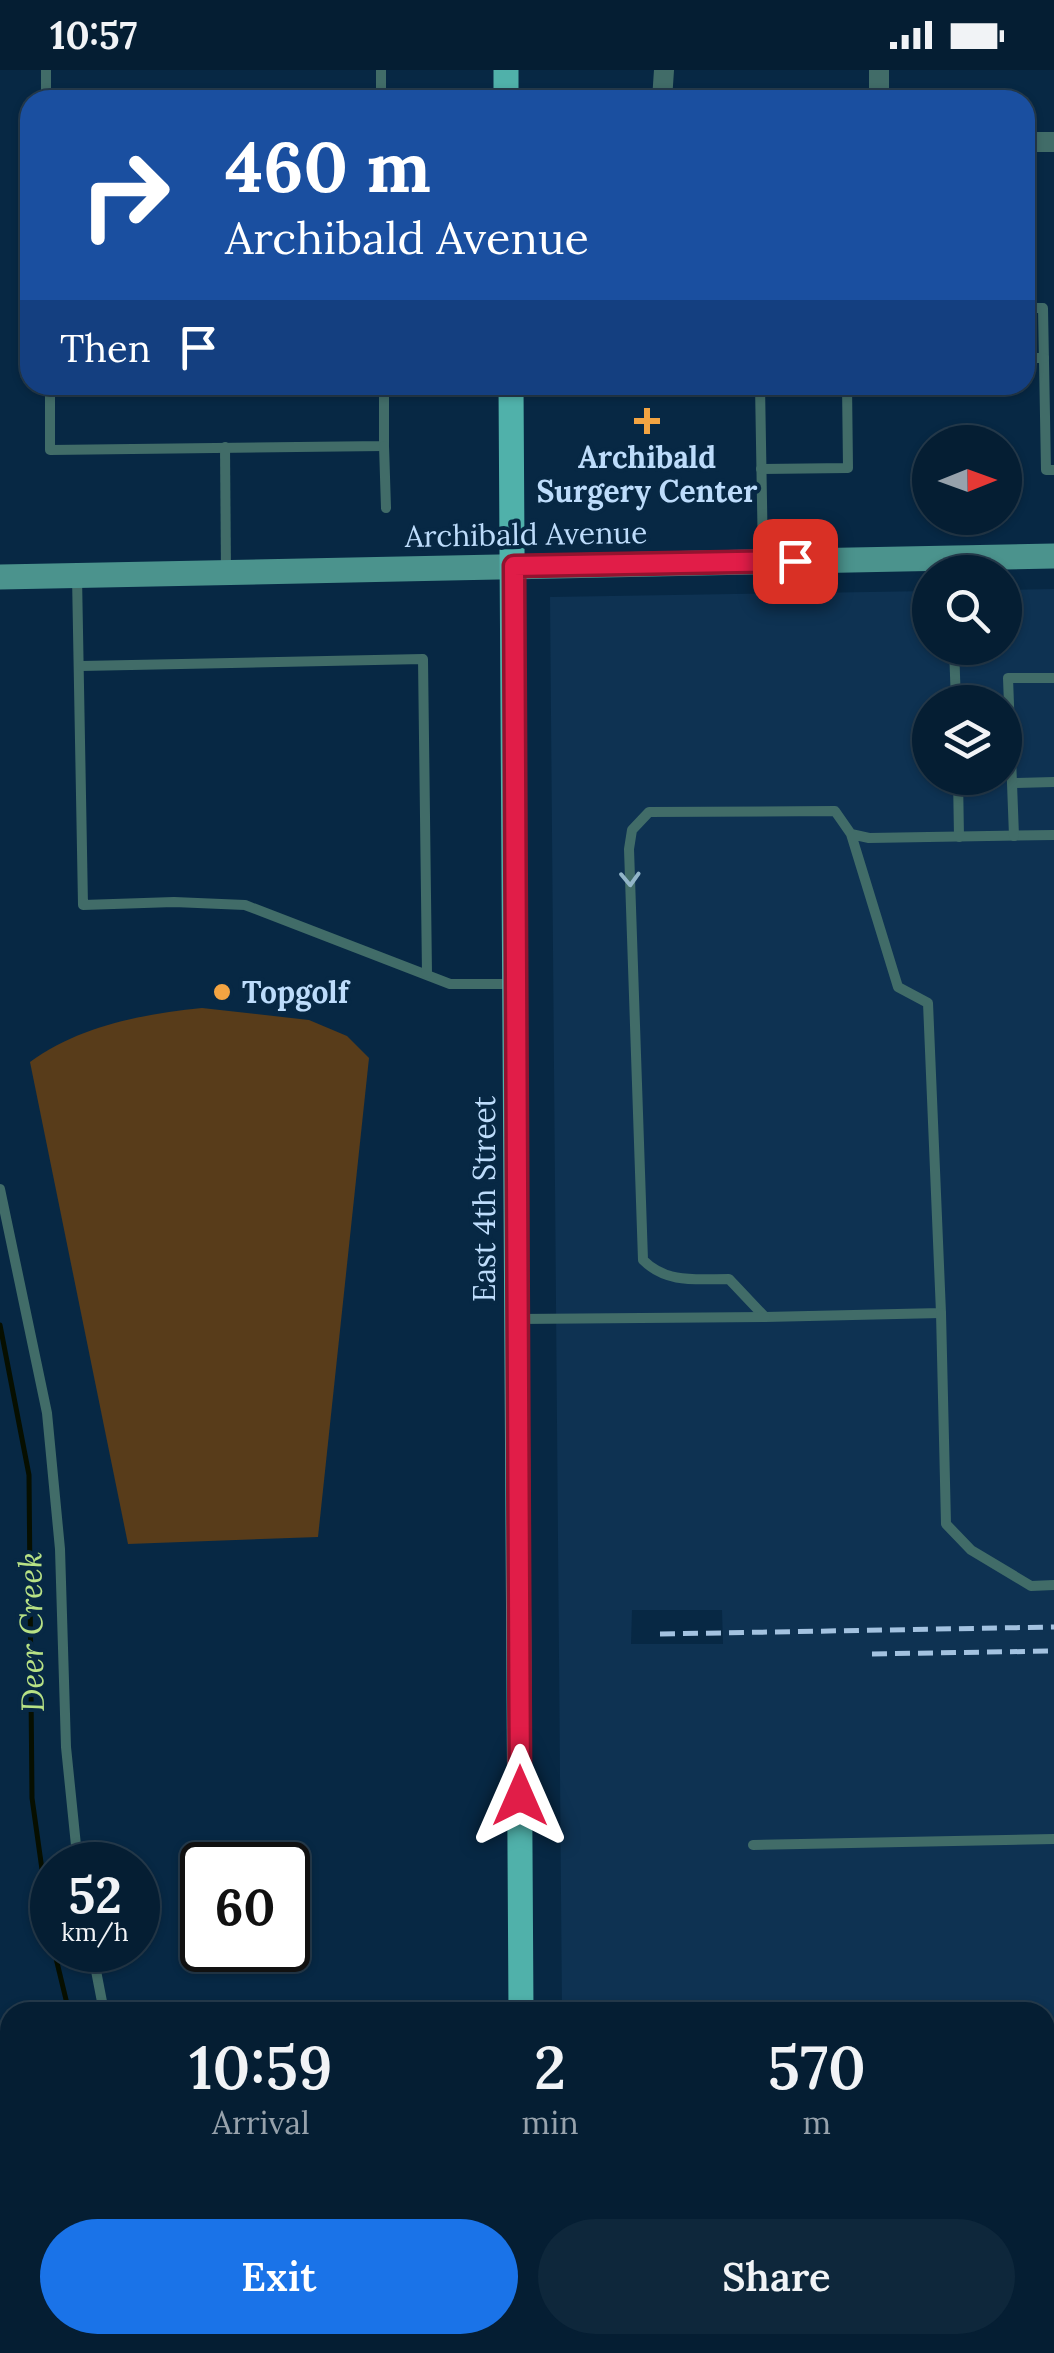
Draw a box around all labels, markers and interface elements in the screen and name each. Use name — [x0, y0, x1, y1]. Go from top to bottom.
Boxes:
text: 10:57 — [50, 11, 137, 59]
text: 460 m — [225, 122, 431, 211]
icon: right — [60, 130, 190, 260]
text: Archibald Avenue — [225, 209, 589, 266]
icon: arrive — [171, 320, 226, 375]
text: Then — [60, 324, 151, 372]
marker: Archibald Surgery Center — [634, 408, 660, 434]
north arrow — [912, 425, 1022, 535]
map controls — [912, 425, 1022, 795]
place label: Archibald Surgery Center — [537, 438, 758, 511]
street label: Archibald Avenue — [403, 513, 648, 555]
pin — [753, 519, 838, 604]
icon: arrive — [768, 534, 823, 589]
button: search — [912, 555, 1022, 665]
button: layers — [912, 685, 1022, 795]
one-way arrow — [620, 872, 641, 888]
place label: Topgolf — [242, 973, 351, 1012]
marker: Topgolf — [211, 981, 233, 1003]
street label: East 4th Street — [465, 1095, 503, 1302]
water label: Deer Creek — [9, 1551, 53, 1713]
position arrow — [468, 1744, 572, 1848]
speed limit sign: 60 — [180, 1842, 310, 1972]
text: 52 — [68, 1863, 122, 1927]
text: km/h — [61, 1916, 129, 1948]
text: 10:59 — [189, 2029, 333, 2105]
text: 2 — [534, 2029, 566, 2105]
text: 570 — [768, 2029, 866, 2105]
text: Arrival — [212, 2102, 310, 2143]
text: min — [522, 2102, 579, 2143]
text: m — [802, 2102, 831, 2143]
button: Exit — [40, 2219, 518, 2334]
button: Share — [538, 2219, 1015, 2334]

